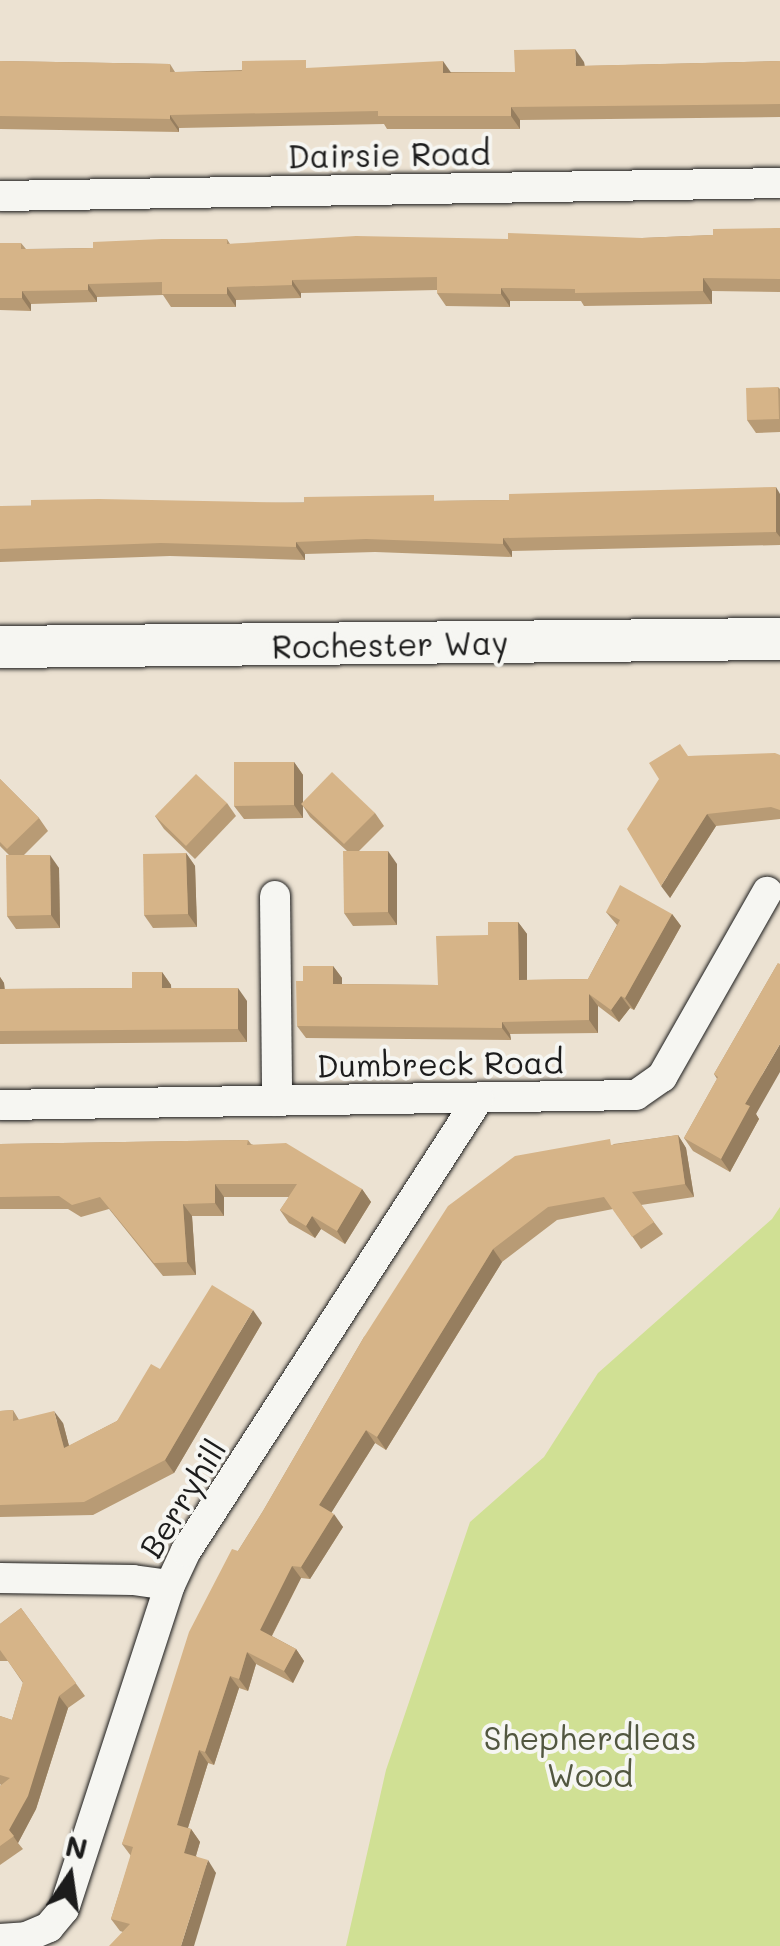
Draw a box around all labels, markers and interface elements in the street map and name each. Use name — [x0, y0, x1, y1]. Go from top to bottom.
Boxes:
street label: Dairsie Road — [287, 133, 491, 175]
street label: Rochester Way — [271, 623, 509, 665]
street label: Dumbreck Road — [316, 1042, 564, 1084]
street label: Berryhill — [131, 1432, 233, 1564]
park label: Shepherdleas Wood — [483, 1719, 697, 1794]
north arrow — [20, 1826, 120, 1926]
text: N — [62, 1827, 91, 1867]

